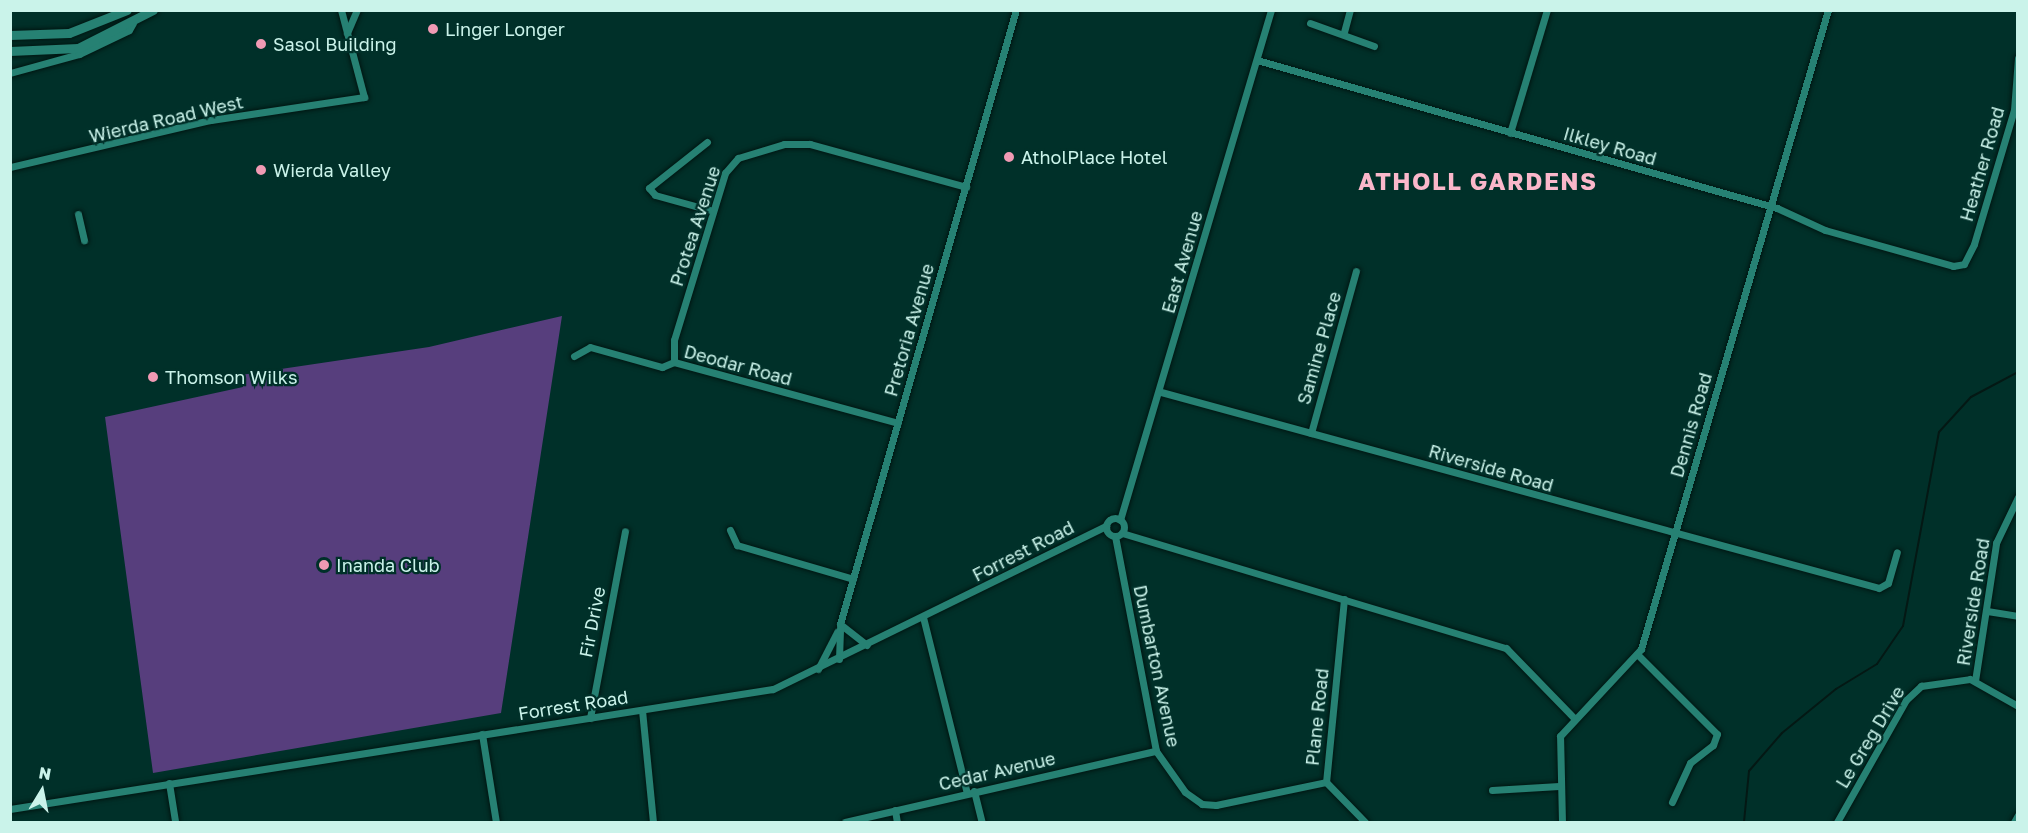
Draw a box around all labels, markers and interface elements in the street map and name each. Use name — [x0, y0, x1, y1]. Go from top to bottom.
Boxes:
place label: Linger Longer — [445, 18, 565, 40]
marker: Linger Longer — [426, 22, 440, 36]
place label: Sasol Building — [273, 33, 397, 55]
marker: Sasol Building — [254, 37, 268, 51]
street label: Wierda Road West — [87, 91, 245, 147]
street label: Heather Road — [1955, 104, 2009, 224]
street label: Ilkley Road — [1561, 122, 1659, 170]
place label: AtholPlace Hotel — [1021, 146, 1168, 168]
marker: AtholPlace Hotel — [1002, 150, 1016, 164]
place label: Wierda Valley — [273, 159, 391, 181]
marker: Wierda Valley — [254, 163, 268, 177]
street label: Protea Avenue — [665, 163, 725, 289]
district label: ATHOLL GARDENS — [1358, 167, 1598, 195]
street label: East Avenue — [1157, 208, 1207, 316]
street label: Pretoria Avenue — [880, 261, 938, 399]
street label: Samine Place — [1293, 289, 1345, 407]
street label: Deodar Road — [682, 340, 794, 390]
place label: Thomson Wilks — [165, 366, 297, 388]
marker: Thomson Wilks — [146, 370, 160, 384]
street label: Dennis Road — [1666, 370, 1716, 480]
street label: Riverside Road — [1426, 440, 1556, 496]
street label: Forrest Road — [969, 516, 1077, 586]
street label: Riverside Road — [1952, 537, 1994, 667]
place label: Inanda Club — [336, 554, 440, 576]
marker: Inanda Club — [317, 558, 331, 572]
street label: Dumbarton Avenue — [1129, 583, 1185, 749]
street label: Fir Drive — [575, 585, 609, 659]
street label: Plane Road — [1301, 667, 1333, 767]
street label: Le Greg Drive — [1831, 682, 1909, 792]
street label: Forrest Road — [517, 686, 629, 724]
street label: Cedar Avenue — [937, 747, 1057, 795]
north arrow — [12, 761, 72, 821]
text: N — [37, 762, 53, 784]

